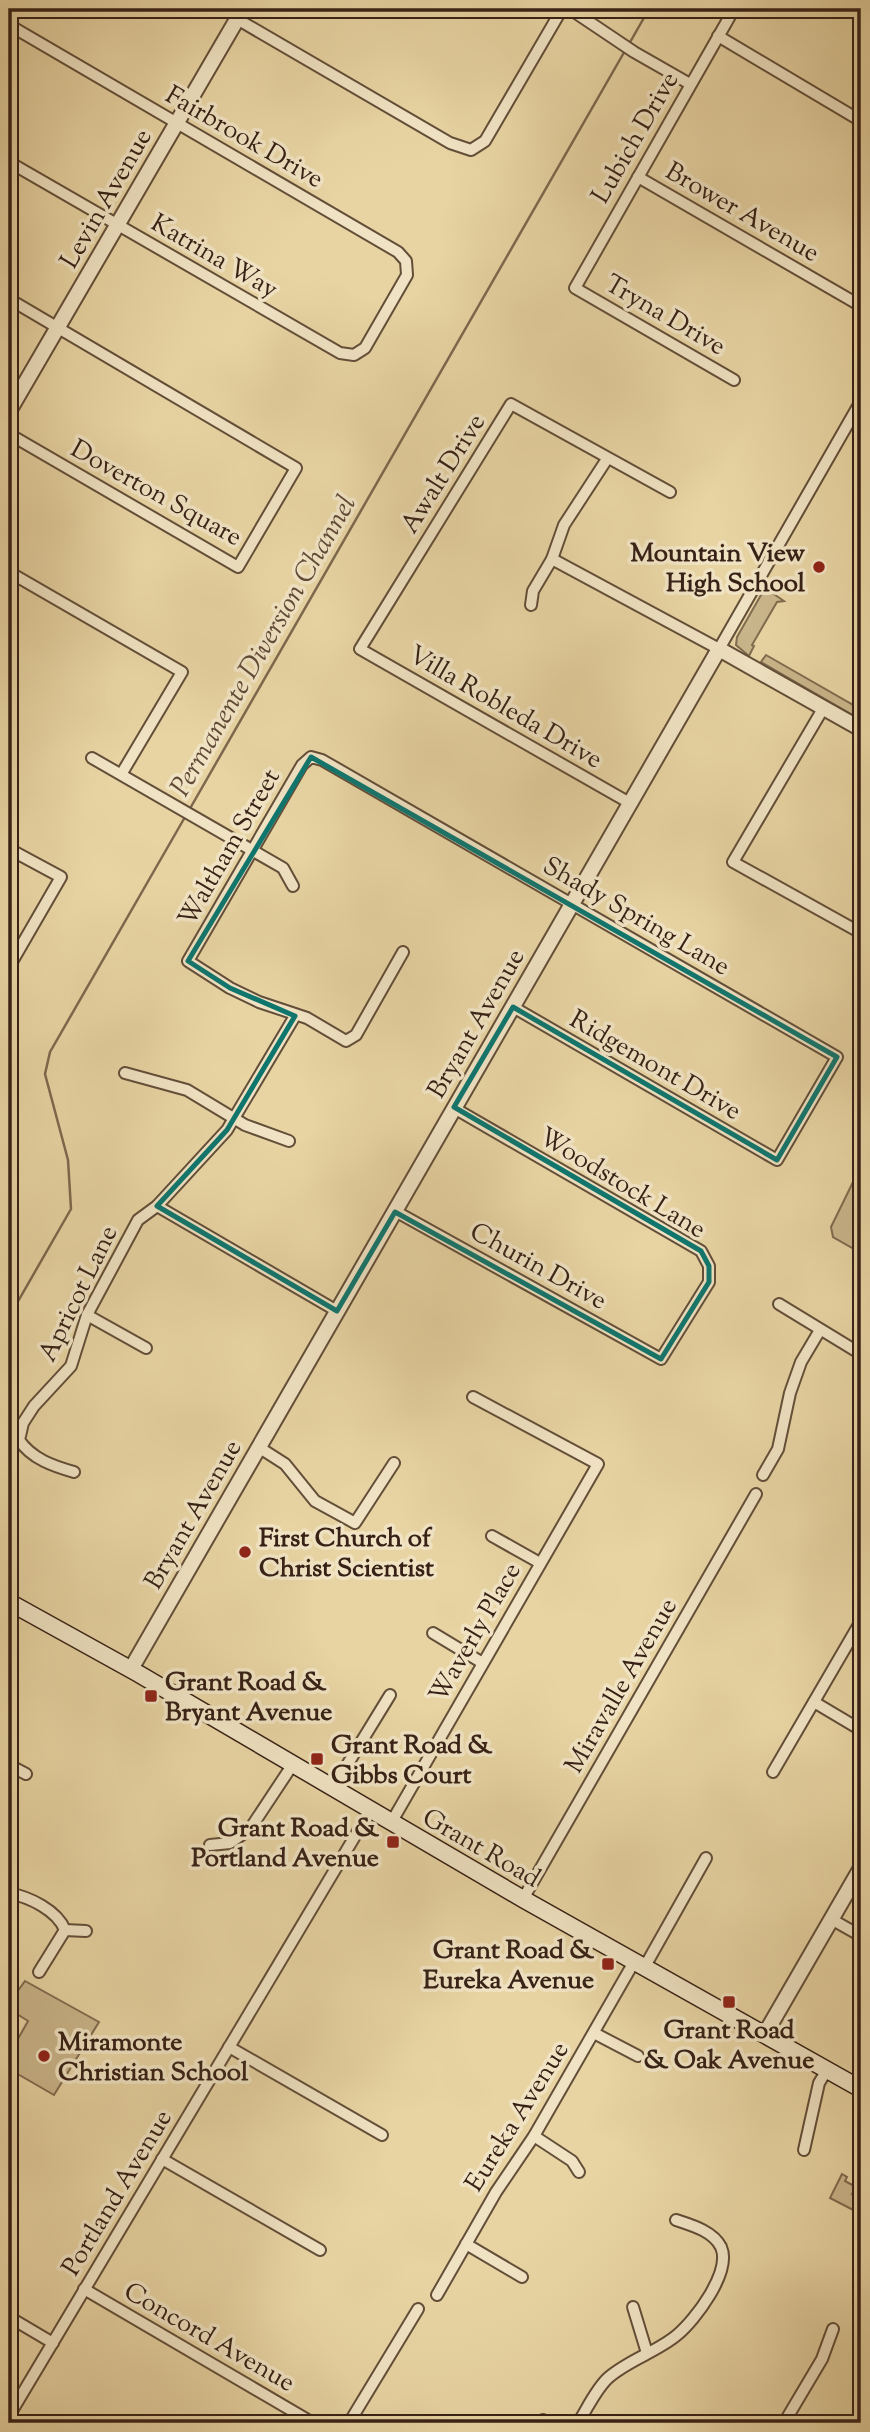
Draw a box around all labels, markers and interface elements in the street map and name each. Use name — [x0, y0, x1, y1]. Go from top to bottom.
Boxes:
street label: Lubich Drive — [583, 65, 689, 211]
street label: Fairbrook Drive — [158, 78, 330, 199]
street label: Levin Avenue — [52, 122, 162, 276]
street label: Brower Avenue — [658, 154, 826, 272]
street label: Katrina Way — [143, 206, 284, 309]
street label: Tryna Drive — [597, 267, 732, 366]
street label: Awalt Drive — [393, 407, 496, 541]
street label: Doverton Square — [63, 432, 248, 557]
water label: Permanente Diversion Channel — [162, 488, 367, 805]
place label: Mountain View High School — [630, 536, 806, 603]
marker: Mountain View High School — [811, 559, 827, 575]
street label: Villa Robleda Drive — [401, 637, 609, 779]
street label: Waltham Street — [170, 762, 290, 934]
street label: Shady Spring Lane — [535, 848, 736, 986]
street label: Bryant Avenue — [419, 942, 535, 1106]
street label: Ridgemont Drive — [562, 1002, 747, 1130]
street label: Woodstock Lane — [531, 1120, 712, 1249]
street label: Churin Drive — [463, 1214, 613, 1320]
street label: Apricot Lane — [30, 1220, 128, 1368]
street label: Bryant Avenue — [136, 1433, 252, 1597]
place label: First Church of Christ Scientist — [259, 1521, 434, 1588]
marker: First Church of Christ Scientist — [237, 1544, 253, 1560]
street label: Waverly Place — [421, 1556, 531, 1710]
street label: Miravalle Avenue — [557, 1592, 687, 1781]
place label: Grant Road & Bryant Avenue — [165, 1665, 332, 1732]
marker: Grant Road & Bryant Avenue — [143, 1688, 159, 1704]
place label: Grant Road & Gibbs Court — [331, 1728, 493, 1795]
marker: Grant Road & Gibbs Court — [309, 1751, 325, 1767]
street label: Grant Road — [415, 1800, 547, 1898]
place label: Grant Road & Portland Avenue — [191, 1811, 379, 1878]
marker: Grant Road & Portland Avenue — [385, 1834, 401, 1850]
place label: Grant Road & Eureka Avenue — [423, 1933, 594, 2000]
marker: Grant Road & Eureka Avenue — [600, 1956, 616, 1972]
marker: Grant Road & Oak Avenue — [721, 1994, 737, 2010]
place label: Grant Road & Oak Avenue — [644, 2013, 814, 2080]
place label: Miramonte Christian School — [58, 2025, 249, 2092]
street label: Eureka Avenue — [457, 2035, 579, 2200]
marker: Miramonte Christian School — [36, 2048, 52, 2064]
street label: Portland Avenue — [54, 2103, 182, 2283]
street label: Concord Avenue — [116, 2274, 301, 2402]

